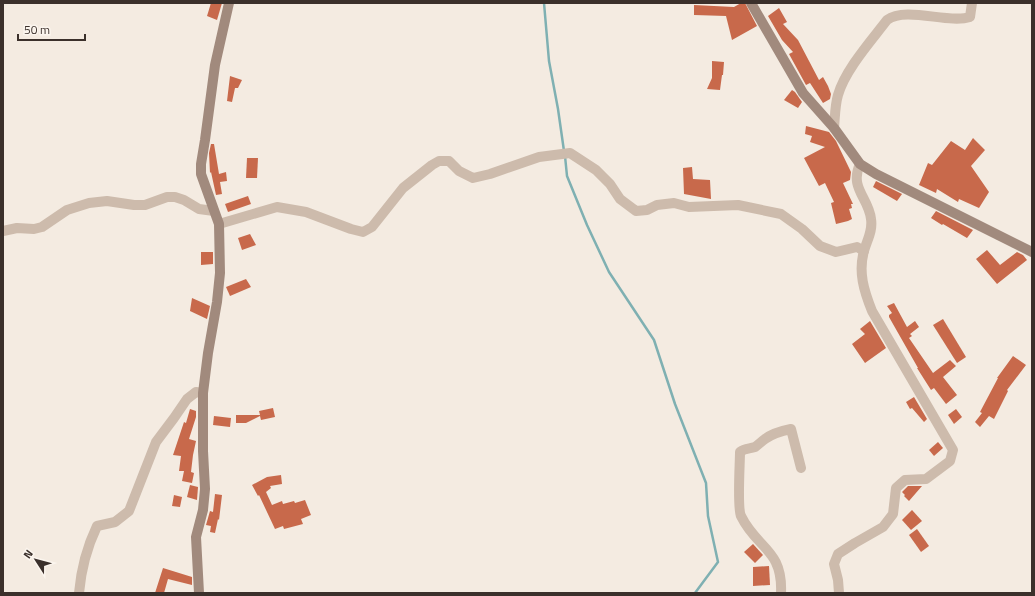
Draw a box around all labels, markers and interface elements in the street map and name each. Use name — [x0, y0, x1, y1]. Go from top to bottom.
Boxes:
scale bar — [18, 16, 85, 42]
text: 50 m — [24, 20, 50, 39]
north arrow — [16, 540, 56, 580]
text: N — [19, 546, 37, 562]

